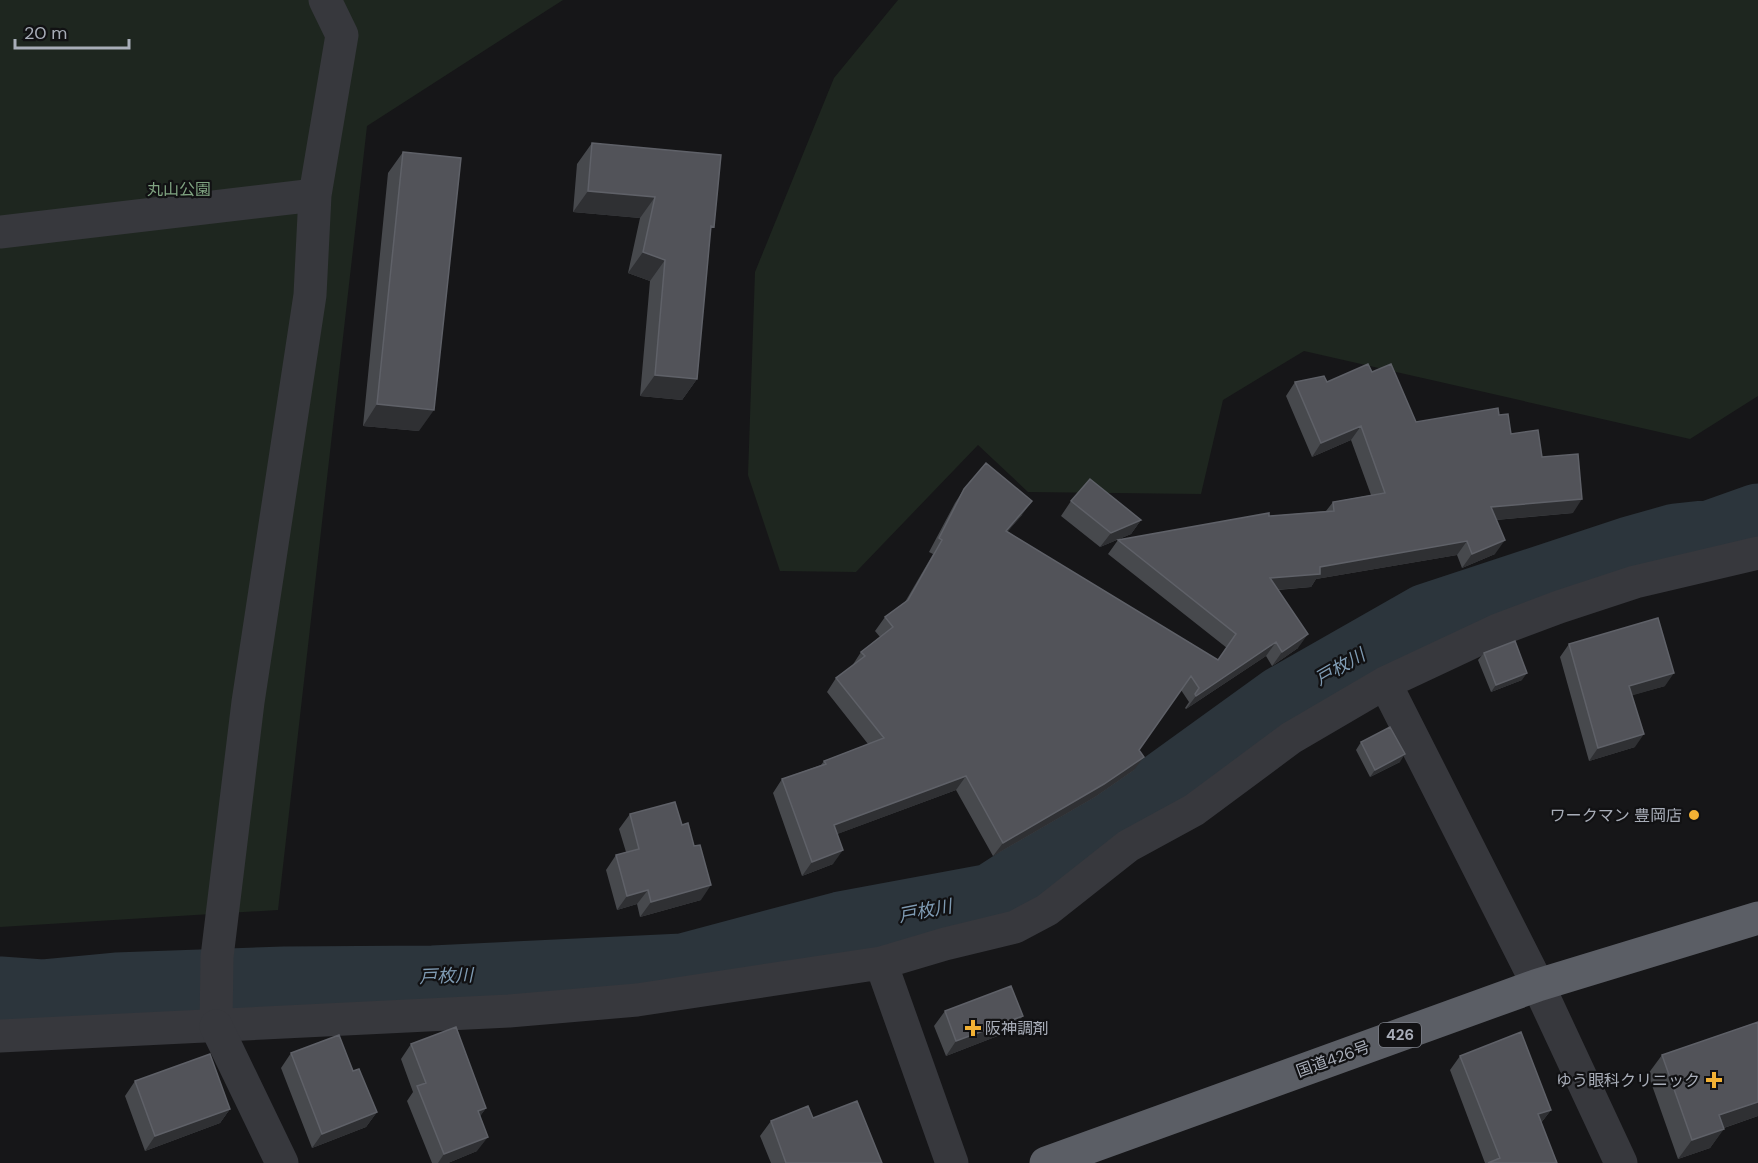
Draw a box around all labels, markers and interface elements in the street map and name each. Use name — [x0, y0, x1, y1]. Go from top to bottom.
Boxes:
scale bar — [15, 12, 129, 50]
text: 20 m — [24, 21, 67, 45]
park label: 丸山公園 — [147, 179, 211, 200]
water label: 戸枚川 — [1311, 642, 1371, 691]
place label: ワークマン 豊岡店 — [1550, 805, 1682, 826]
marker: ワークマン 豊岡店 — [1687, 808, 1701, 822]
water label: 戸枚川 — [896, 894, 956, 928]
water label: 戸枚川 — [419, 963, 475, 989]
place label: 阪神調剤 — [985, 1018, 1049, 1039]
marker: 阪神調剤 — [966, 1021, 980, 1035]
road number: 426 — [1379, 1023, 1421, 1047]
street label: 国道426号 — [1293, 1036, 1373, 1082]
place label: ゆう眼科クリニック — [1556, 1070, 1700, 1091]
marker: ゆう眼科クリニック — [1705, 1071, 1723, 1089]

